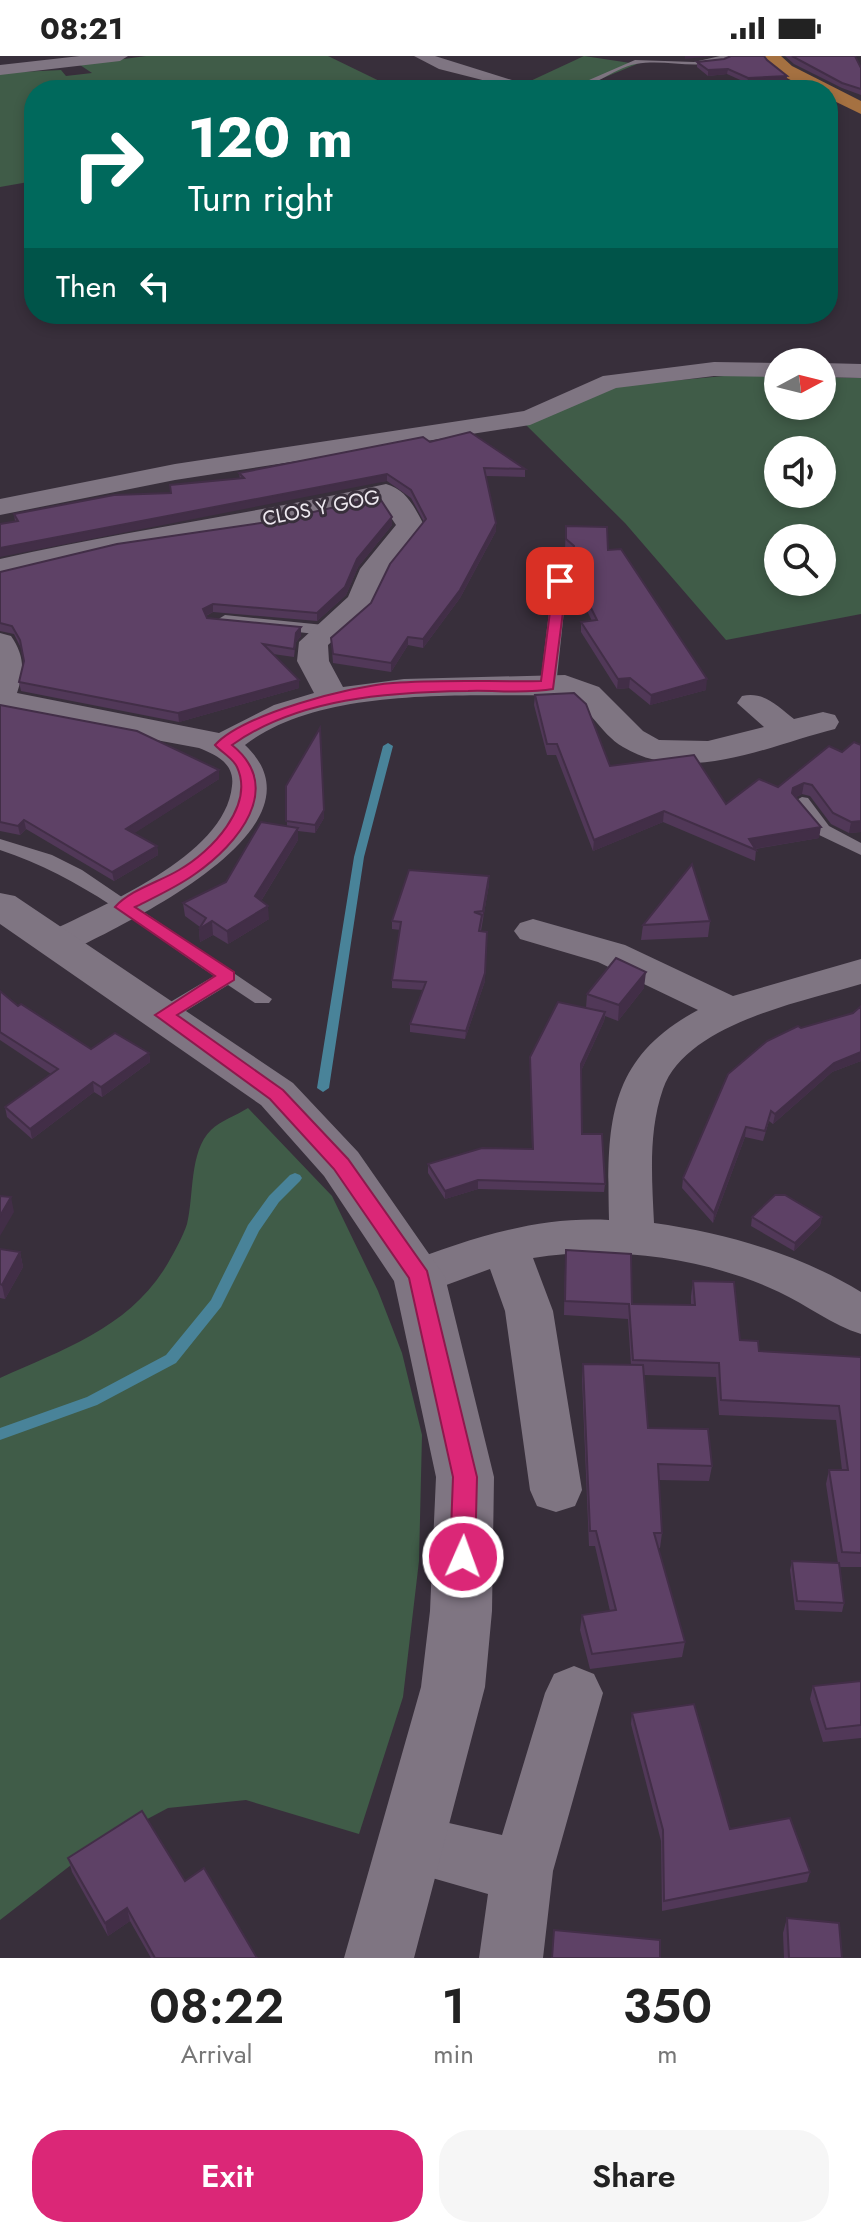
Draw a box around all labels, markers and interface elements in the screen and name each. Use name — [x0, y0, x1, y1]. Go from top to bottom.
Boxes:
text: 08:21 — [40, 7, 123, 50]
text: 120 m — [188, 97, 353, 178]
icon: right — [56, 112, 160, 216]
text: Turn right — [188, 172, 333, 224]
icon: left — [133, 264, 177, 308]
text: Then — [56, 265, 117, 308]
north arrow — [764, 348, 836, 420]
map controls — [764, 348, 836, 596]
button: sound — [764, 436, 836, 508]
street label: CLOS Y GOG — [260, 482, 382, 534]
button: search — [764, 524, 836, 596]
pin — [526, 547, 594, 615]
icon: arrive — [538, 559, 582, 603]
position arrow — [421, 1515, 505, 1599]
text: 08:22 — [149, 1972, 284, 2041]
text: 1 — [442, 1972, 465, 2041]
text: 350 — [623, 1972, 712, 2041]
text: Arrival — [181, 2035, 252, 2073]
text: min — [433, 2035, 474, 2073]
text: m — [657, 2035, 678, 2073]
button: Exit — [32, 2130, 423, 2222]
button: Share — [439, 2130, 829, 2222]

